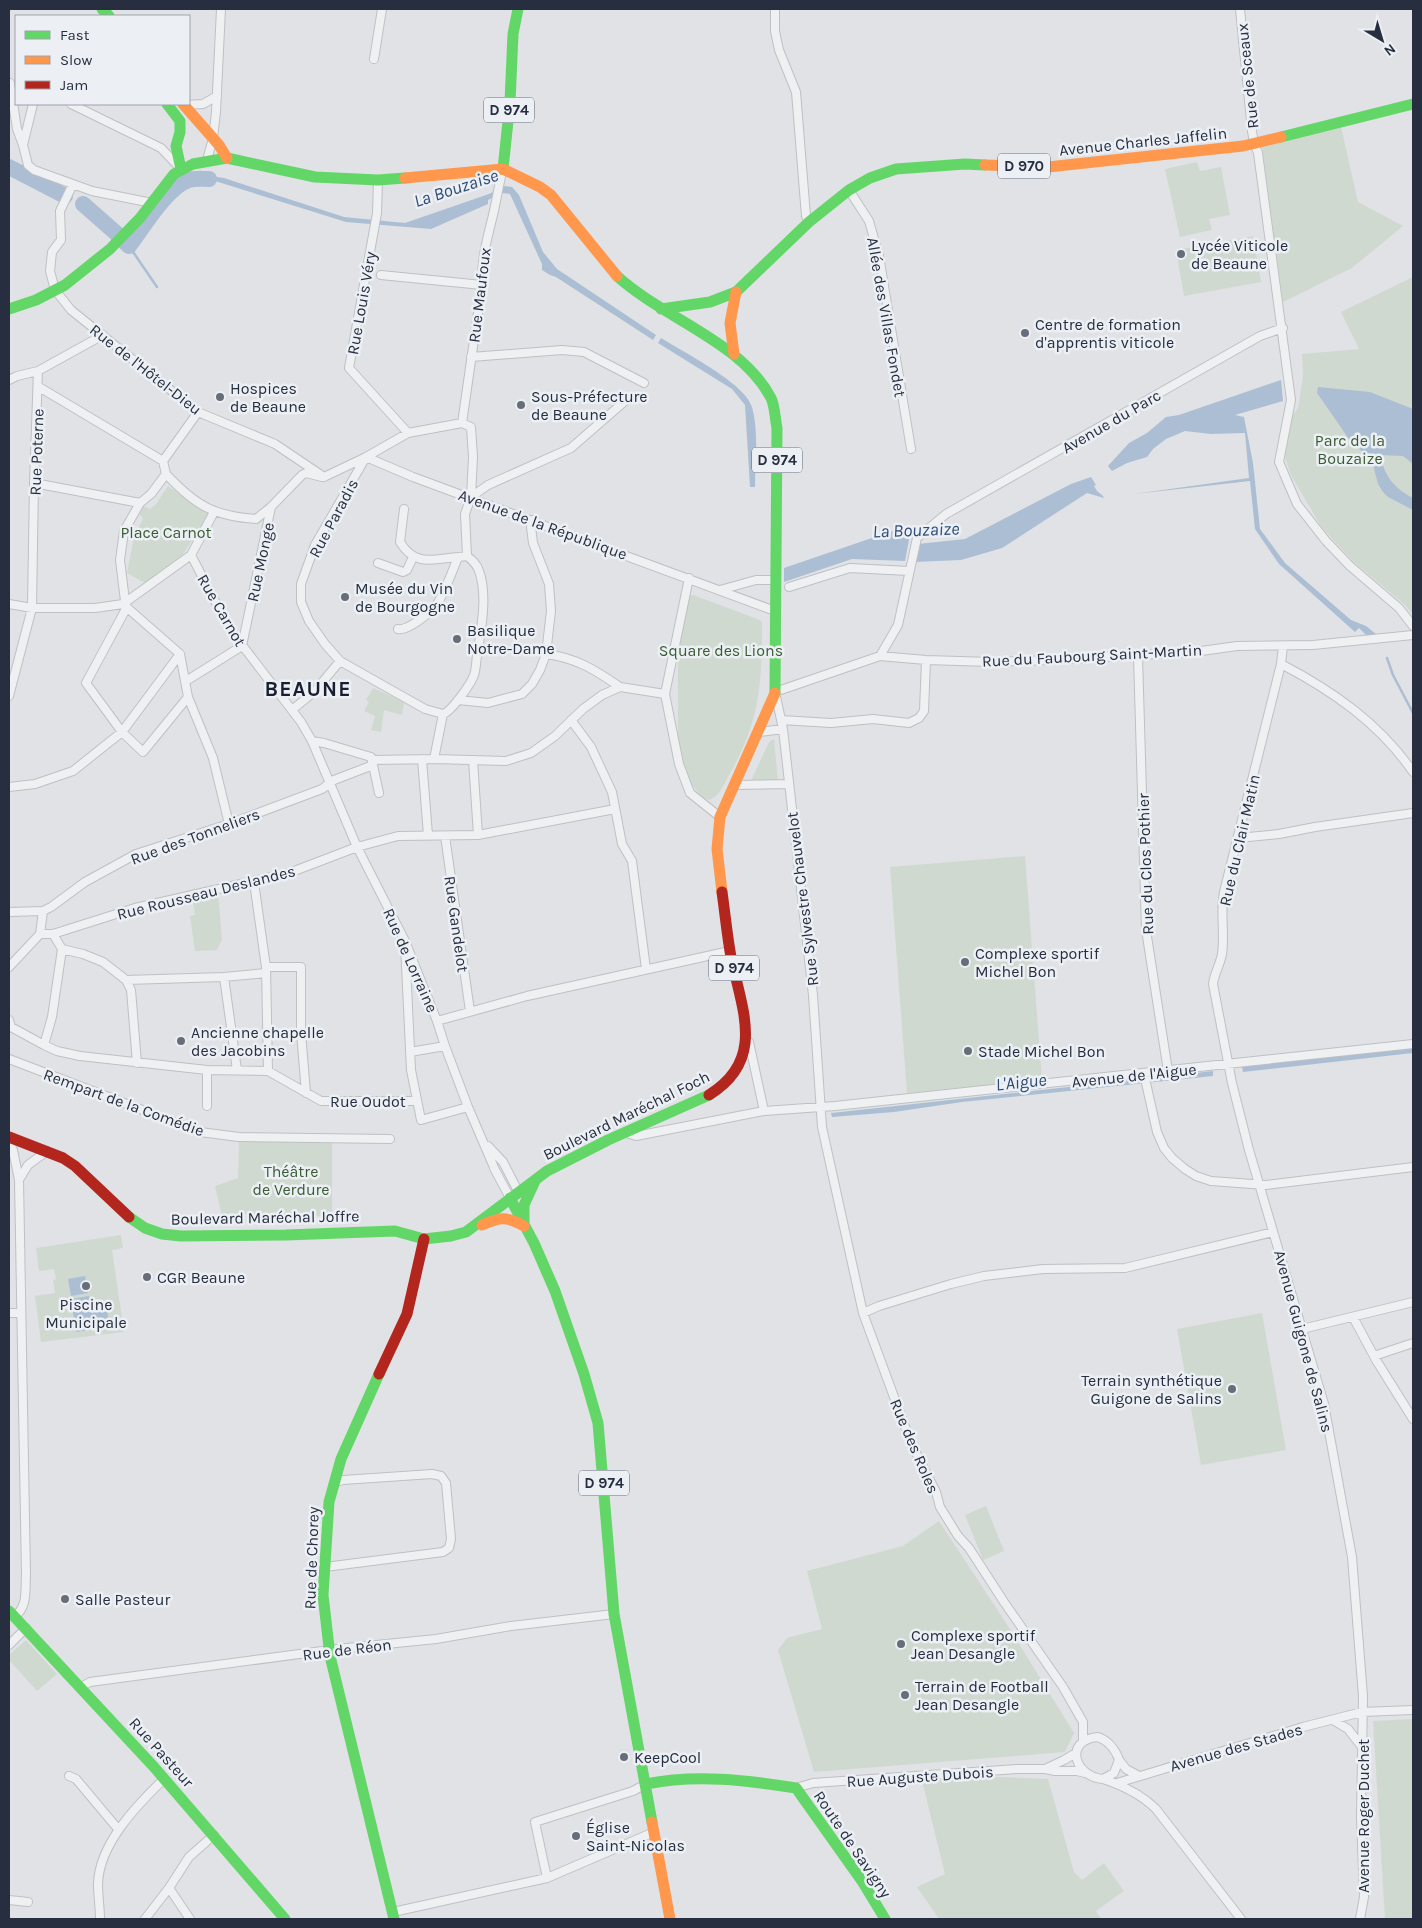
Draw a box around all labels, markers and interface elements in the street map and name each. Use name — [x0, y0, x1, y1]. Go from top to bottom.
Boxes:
legend — [15, 15, 190, 105]
north arrow — [1357, 15, 1407, 65]
street label: Rue de Sceaux — [1233, 22, 1262, 130]
text: Fast — [60, 26, 90, 44]
text: N — [1381, 40, 1399, 60]
text: Slow — [60, 51, 92, 69]
text: Jam — [60, 76, 88, 94]
road number: D 974 — [484, 98, 534, 122]
street label: Avenue Charles Jaffelin — [1058, 123, 1228, 160]
road number: D 970 — [998, 154, 1050, 178]
water label: La Bouzaise — [411, 164, 501, 212]
street label: Allée des Villas Fondet — [863, 236, 910, 399]
place label: Lycée Viticole de Beaune — [1191, 236, 1288, 273]
street label: Rue Maufoux — [464, 246, 495, 344]
marker: Lycée Viticole de Beaune — [1175, 248, 1187, 260]
street label: Rue Louis Véry — [343, 250, 380, 356]
place label: Centre de formation d'apprentis viticole — [1035, 315, 1181, 352]
street label: Rue de l'Hôtel-Dieu — [86, 320, 205, 419]
marker: Centre de formation d'apprentis viticole — [1019, 327, 1031, 339]
place label: Hospices de Beaune — [230, 379, 306, 416]
street label: Avenue du Parc — [1058, 385, 1164, 457]
place label: Sous-Préfecture de Beaune — [531, 387, 648, 424]
marker: Hospices de Beaune — [214, 391, 226, 403]
marker: Sous-Préfecture de Beaune — [515, 399, 527, 411]
street label: Rue Poterne — [25, 408, 48, 496]
park label: Parc de la Bouzaize — [1315, 431, 1385, 468]
road number: D 974 — [752, 448, 802, 472]
street label: Rue Paradis — [305, 476, 362, 561]
street label: Avenue de la République — [456, 485, 630, 564]
water label: La Bouzaize — [872, 517, 960, 543]
street label: Rue Monge — [243, 521, 278, 604]
park label: Place Carnot — [120, 523, 212, 542]
street label: Rue Carnot — [193, 571, 250, 650]
place label: Musée du Vin de Bourgogne — [355, 579, 455, 616]
marker: Musée du Vin de Bourgogne — [339, 591, 351, 603]
place label: Basilique Notre-Dame — [467, 621, 555, 658]
marker: Basilique Notre-Dame — [451, 633, 463, 645]
street label: Rue du Faubourg Saint-Martin — [982, 640, 1203, 671]
park label: Square des Lions — [659, 641, 783, 660]
district label: BEAUNE — [265, 677, 351, 701]
street label: Rue du Clair Matin — [1215, 772, 1264, 908]
street label: Rue du Clos Pothier — [1134, 793, 1157, 935]
street label: Rue des Tonneliers — [128, 804, 262, 869]
street label: Rue Sylvestre Chauvelot — [782, 811, 823, 987]
street label: Rue Rousseau Deslandes — [115, 861, 297, 924]
street label: Rue Gandelot — [440, 875, 473, 974]
street label: Rue de Lorraine — [379, 905, 442, 1015]
place label: Complexe sportif Michel Bon — [975, 944, 1100, 981]
road number: D 974 — [709, 956, 759, 980]
marker: Complexe sportif Michel Bon — [959, 956, 971, 968]
place label: Ancienne chapelle des Jacobins — [191, 1023, 324, 1060]
marker: Ancienne chapelle des Jacobins — [175, 1035, 187, 1047]
place label: Stade Michel Bon — [978, 1042, 1105, 1061]
marker: Stade Michel Bon — [962, 1045, 974, 1057]
street label: Avenue de l'Aigue — [1071, 1059, 1197, 1092]
street label: Rempart de la Comédie — [41, 1065, 207, 1140]
street label: Boulevard Maréchal Foch — [540, 1067, 713, 1164]
water label: L'Aigue — [994, 1068, 1048, 1096]
street label: Rue Oudot — [330, 1092, 406, 1111]
park label: Théâtre de Verdure — [252, 1162, 330, 1199]
street label: Boulevard Maréchal Joffre — [171, 1206, 359, 1229]
street label: Avenue Guigone de Salins — [1270, 1248, 1337, 1434]
place label: CGR Beaune — [157, 1268, 245, 1287]
marker: CGR Beaune — [141, 1271, 153, 1283]
marker: Piscine Municipale — [80, 1280, 92, 1292]
place label: Piscine Municipale — [45, 1295, 127, 1332]
place label: Terrain synthétique Guigone de Salins — [1081, 1371, 1222, 1408]
marker: Terrain synthétique Guigone de Salins — [1226, 1383, 1238, 1395]
street label: Rue des Roles — [886, 1396, 943, 1496]
road number: D 974 — [579, 1470, 629, 1496]
street label: Rue de Chorey — [300, 1506, 323, 1610]
place label: Salle Pasteur — [75, 1590, 170, 1609]
marker: Salle Pasteur — [59, 1593, 71, 1605]
place label: Complexe sportif Jean Desangle — [911, 1626, 1036, 1663]
street label: Rue de Réon — [302, 1635, 393, 1664]
marker: Complexe sportif Jean Desangle — [895, 1638, 907, 1650]
place label: Terrain de Football Jean Desangle — [915, 1677, 1049, 1714]
marker: Terrain de Football Jean Desangle — [899, 1689, 911, 1701]
street label: Rue Pasteur — [125, 1714, 198, 1791]
street label: Avenue des Stades — [1168, 1719, 1305, 1775]
street label: Avenue Roger Duchet — [1354, 1739, 1373, 1893]
place label: KeepCool — [634, 1748, 701, 1767]
marker: KeepCool — [618, 1751, 630, 1763]
street label: Rue Auguste Dubois — [846, 1762, 994, 1791]
street label: Route de Savigny — [810, 1787, 896, 1902]
place label: Église Saint-Nicolas — [586, 1818, 685, 1855]
marker: Église Saint-Nicolas — [570, 1830, 582, 1842]

